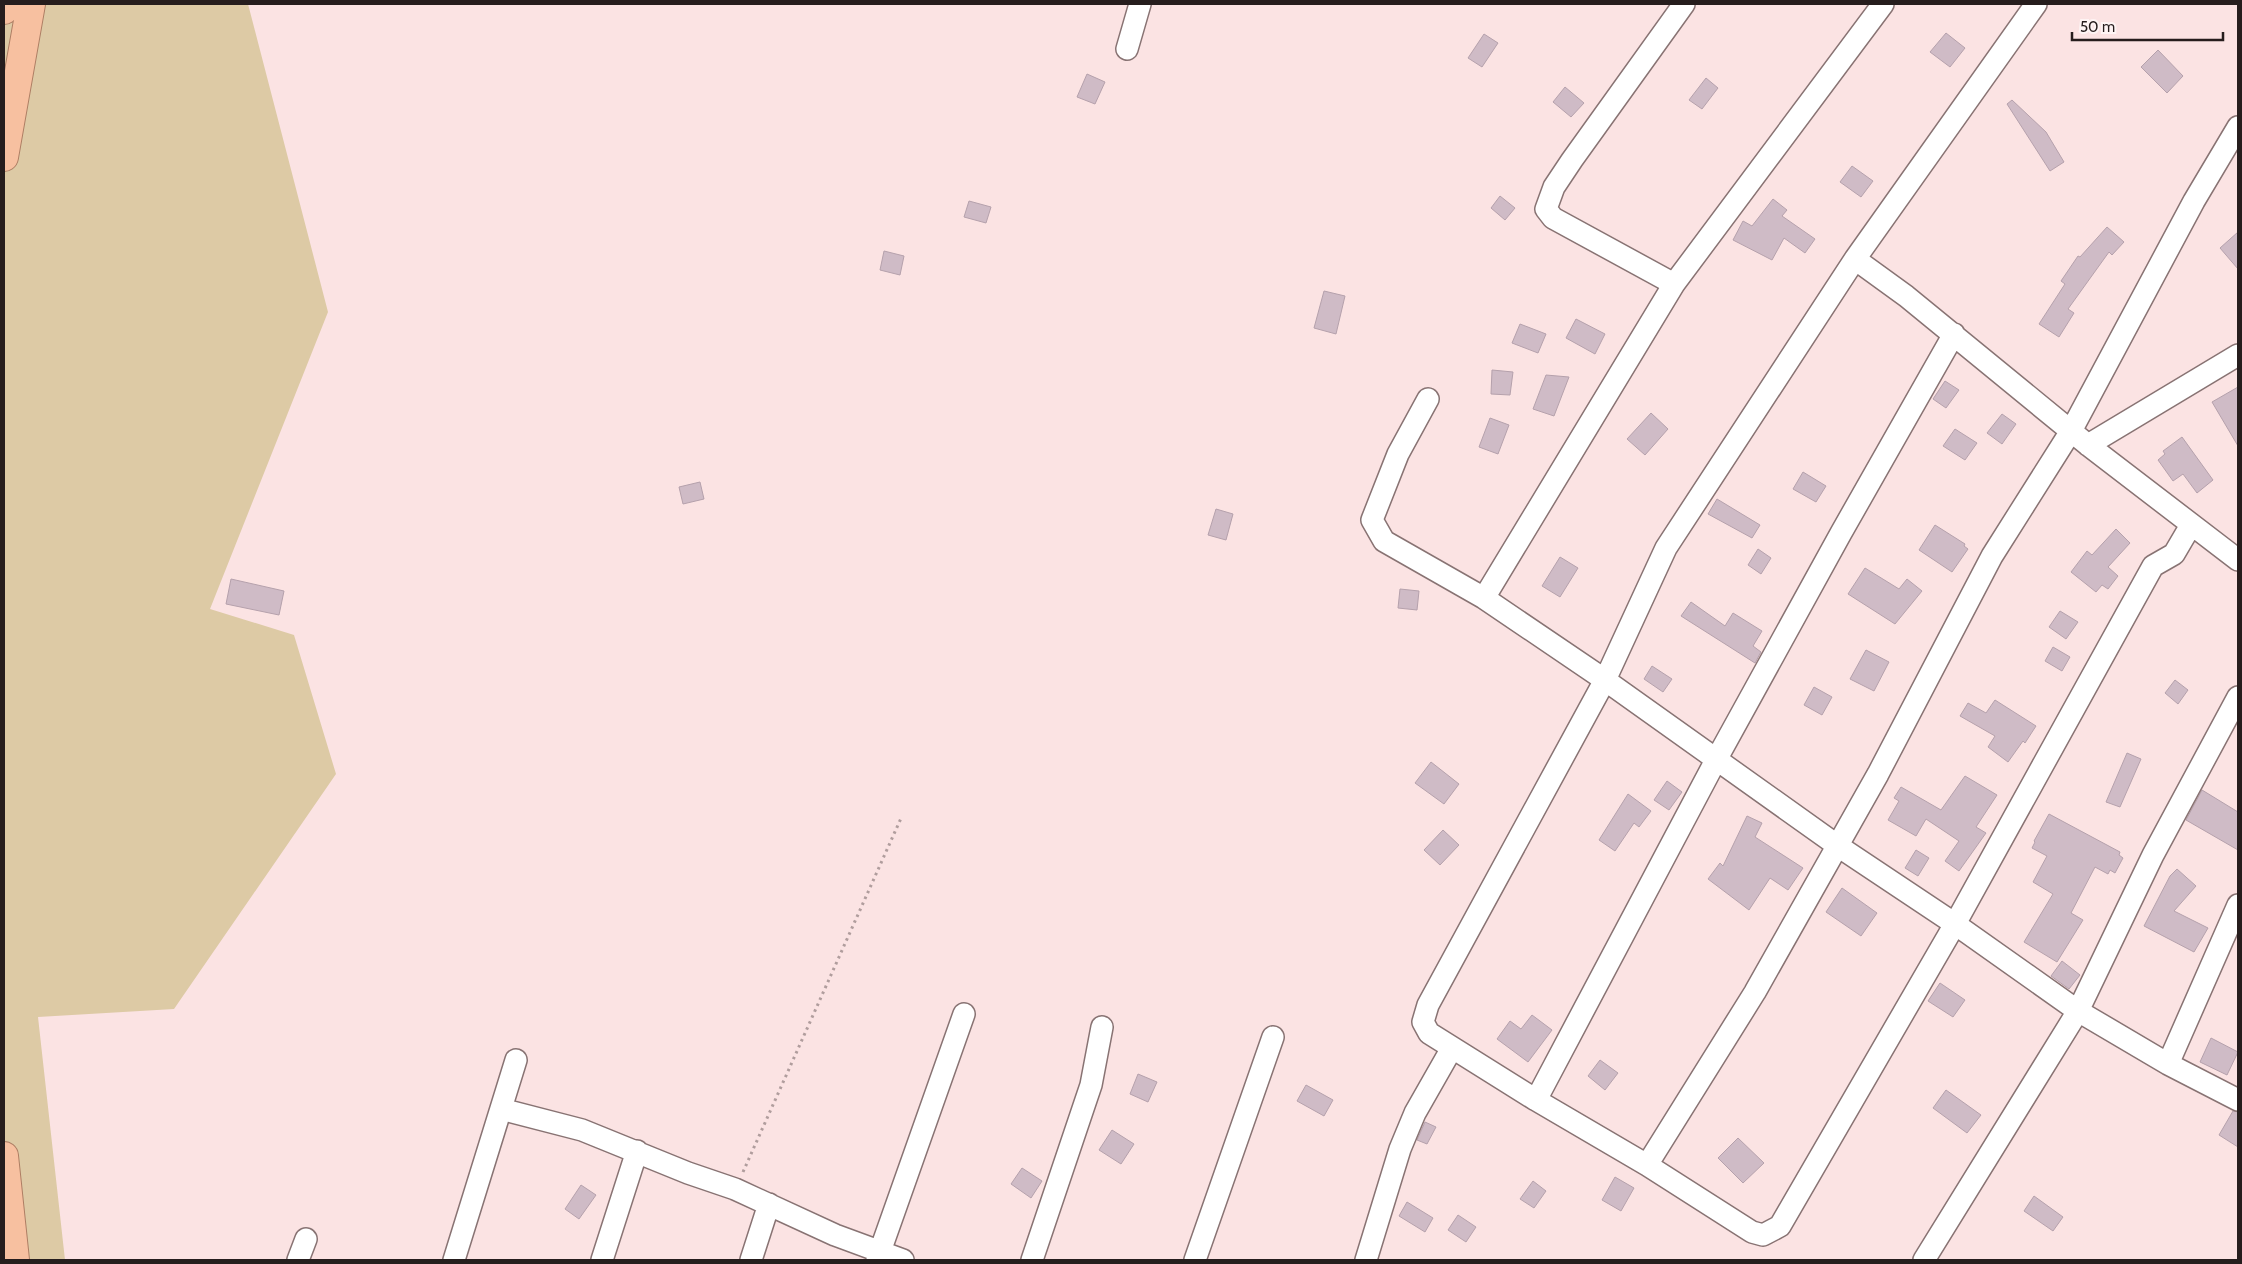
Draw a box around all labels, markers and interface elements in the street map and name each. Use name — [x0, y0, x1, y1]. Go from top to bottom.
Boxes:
scale bar — [2072, 10, 2223, 42]
text: 50 m — [2080, 18, 2115, 36]

